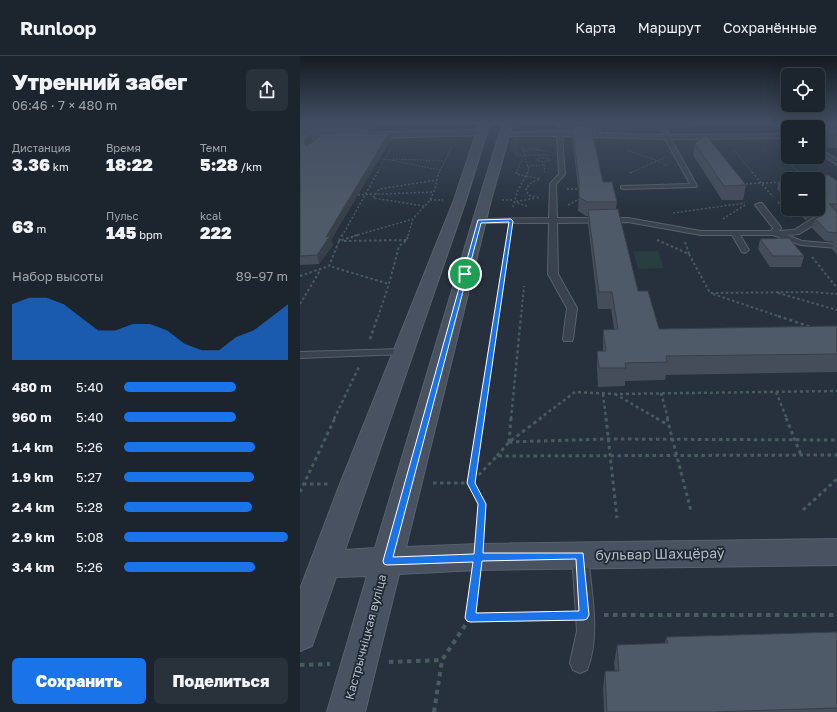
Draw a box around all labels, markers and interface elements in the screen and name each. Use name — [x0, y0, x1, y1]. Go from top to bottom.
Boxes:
text: Runloop — [20, 16, 96, 39]
text: Карта — [575, 19, 616, 36]
text: Маршрут — [638, 19, 701, 36]
text: Сохранённые — [723, 19, 817, 36]
text: Утренний забег — [12, 68, 187, 95]
map controls — [781, 68, 825, 216]
button: locate — [781, 68, 825, 112]
button: share — [246, 69, 288, 111]
text: 06:46 · 7 × 480 m — [12, 97, 117, 113]
button: + — [781, 120, 825, 164]
text: Дистанция — [12, 141, 71, 154]
text: Время — [106, 141, 141, 154]
text: Темп — [200, 141, 227, 154]
text: 3.36 — [12, 154, 50, 175]
text: 18:22 — [106, 154, 153, 175]
text: 5:28 — [200, 154, 238, 175]
text: km — [50, 160, 69, 173]
text: /km — [238, 160, 262, 173]
button: − — [781, 172, 825, 216]
text: Пульс — [106, 209, 139, 222]
text: kcal — [200, 209, 222, 222]
text: 63 — [12, 216, 34, 237]
text: m — [34, 222, 46, 235]
text: 145 — [106, 222, 136, 243]
text: 222 — [200, 222, 232, 243]
text: bpm — [136, 228, 163, 241]
pin — [448, 257, 482, 291]
icon: arrive — [454, 263, 476, 285]
text: Набор высоты — [12, 268, 103, 284]
text: 89–97 m — [236, 268, 288, 284]
text: 480 m — [12, 379, 52, 395]
text: 5:40 — [76, 379, 103, 395]
text: 960 m — [12, 409, 52, 425]
text: 5:40 — [76, 409, 103, 425]
text: 1.4 km — [12, 439, 53, 455]
text: 5:26 — [76, 439, 103, 455]
text: 1.9 km — [12, 469, 53, 485]
text: 5:27 — [76, 469, 102, 485]
text: 2.4 km — [12, 499, 54, 515]
text: 5:28 — [76, 499, 103, 515]
text: 2.9 km — [12, 529, 55, 545]
text: 5:08 — [76, 529, 103, 545]
street label: бульвар Шахцёраў — [595, 544, 725, 563]
text: 3.4 km — [12, 559, 54, 575]
text: 5:26 — [76, 559, 103, 575]
street label: Кастрычніцкая вуліца — [342, 572, 389, 701]
button: Сохранить — [12, 658, 146, 704]
button: Поделиться — [154, 658, 288, 704]

